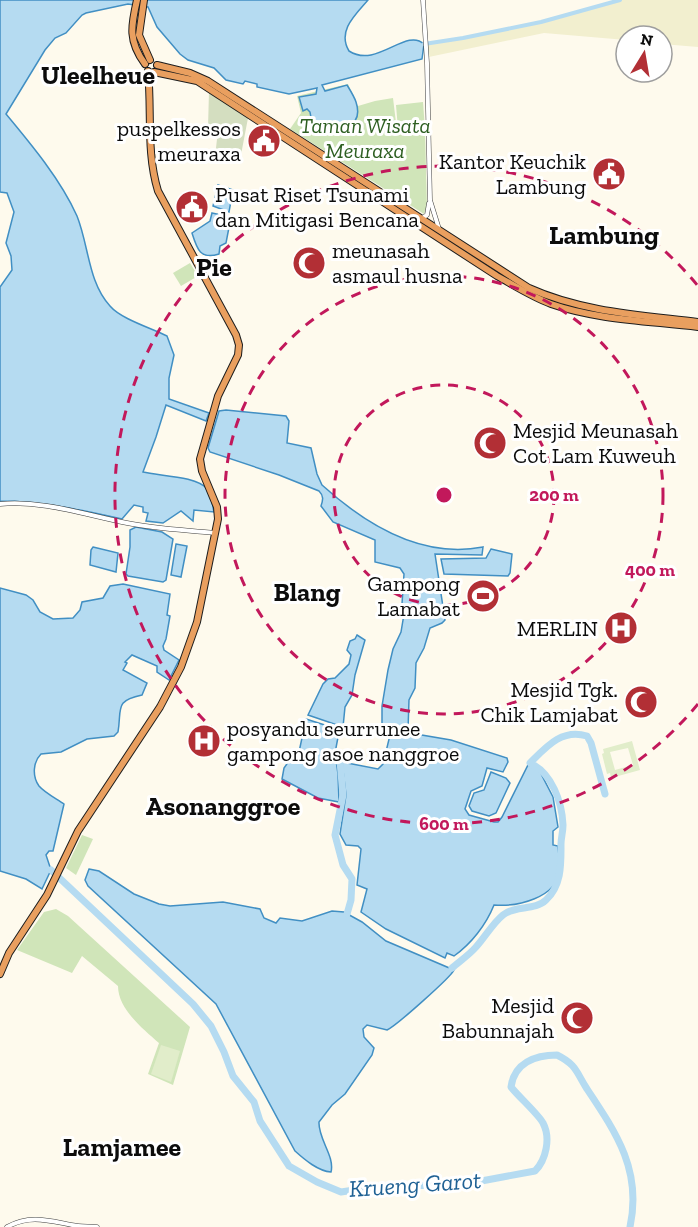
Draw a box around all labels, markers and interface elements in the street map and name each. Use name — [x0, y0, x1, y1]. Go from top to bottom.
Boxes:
north arrow — [614, 24, 674, 84]
text: N — [639, 29, 655, 50]
district label: Uleelheue — [41, 59, 155, 91]
park label: Taman Wisata Meuraxa — [299, 112, 431, 164]
place label: puspelkessos meuraxa — [117, 115, 241, 167]
public building icon: puspelkessos meuraxa — [246, 123, 282, 159]
place label: Kantor Keuchik Lambung — [439, 148, 587, 200]
public building icon: Kantor Keuchik Lambung — [591, 156, 627, 192]
place label: Pusat Riset Tsunami dan Mitigasi Bencana — [215, 181, 419, 233]
public building icon: Pusat Riset Tsunami dan Mitigasi Bencana — [174, 189, 210, 225]
district label: Lambung — [549, 219, 659, 251]
place label: meunasah asmaul husna — [332, 237, 463, 289]
mosque icon: meunasah asmaul husna — [291, 245, 327, 281]
district label: Pie — [196, 251, 232, 283]
place label: Mesjid Meunasah Cot Lam Kuweuh — [513, 417, 679, 469]
mosque icon: Mesjid Meunasah Cot Lam Kuweuh — [472, 425, 508, 461]
text: 200 m — [529, 484, 579, 506]
centre of rings — [434, 485, 454, 505]
text: 400 m — [625, 559, 675, 581]
place label: Gampong Lamabat — [367, 570, 461, 622]
district label: Blang — [274, 576, 341, 608]
sports icon: Gampong Lamabat — [465, 578, 501, 614]
hospital icon: MERLIN — [603, 610, 639, 646]
place label: MERLIN — [517, 615, 598, 642]
place label: Mesjid Tgk. Chik Lamjabat — [481, 676, 619, 728]
mosque icon: Mesjid Tgk. Chik Lamjabat — [623, 684, 659, 720]
place label: posyandu seurrunee gampong asoe nanggroe — [227, 715, 459, 767]
hospital icon: posyandu seurrunee gampong asoe nanggroe — [186, 723, 222, 759]
district label: Asonanggroe — [146, 790, 301, 822]
text: 600 m — [419, 813, 469, 835]
place label: Mesjid Babunnajah — [442, 992, 555, 1044]
mosque icon: Mesjid Babunnajah — [559, 1000, 595, 1036]
district label: Lamjamee — [63, 1131, 182, 1163]
water label: Krueng Garot — [348, 1165, 482, 1203]

